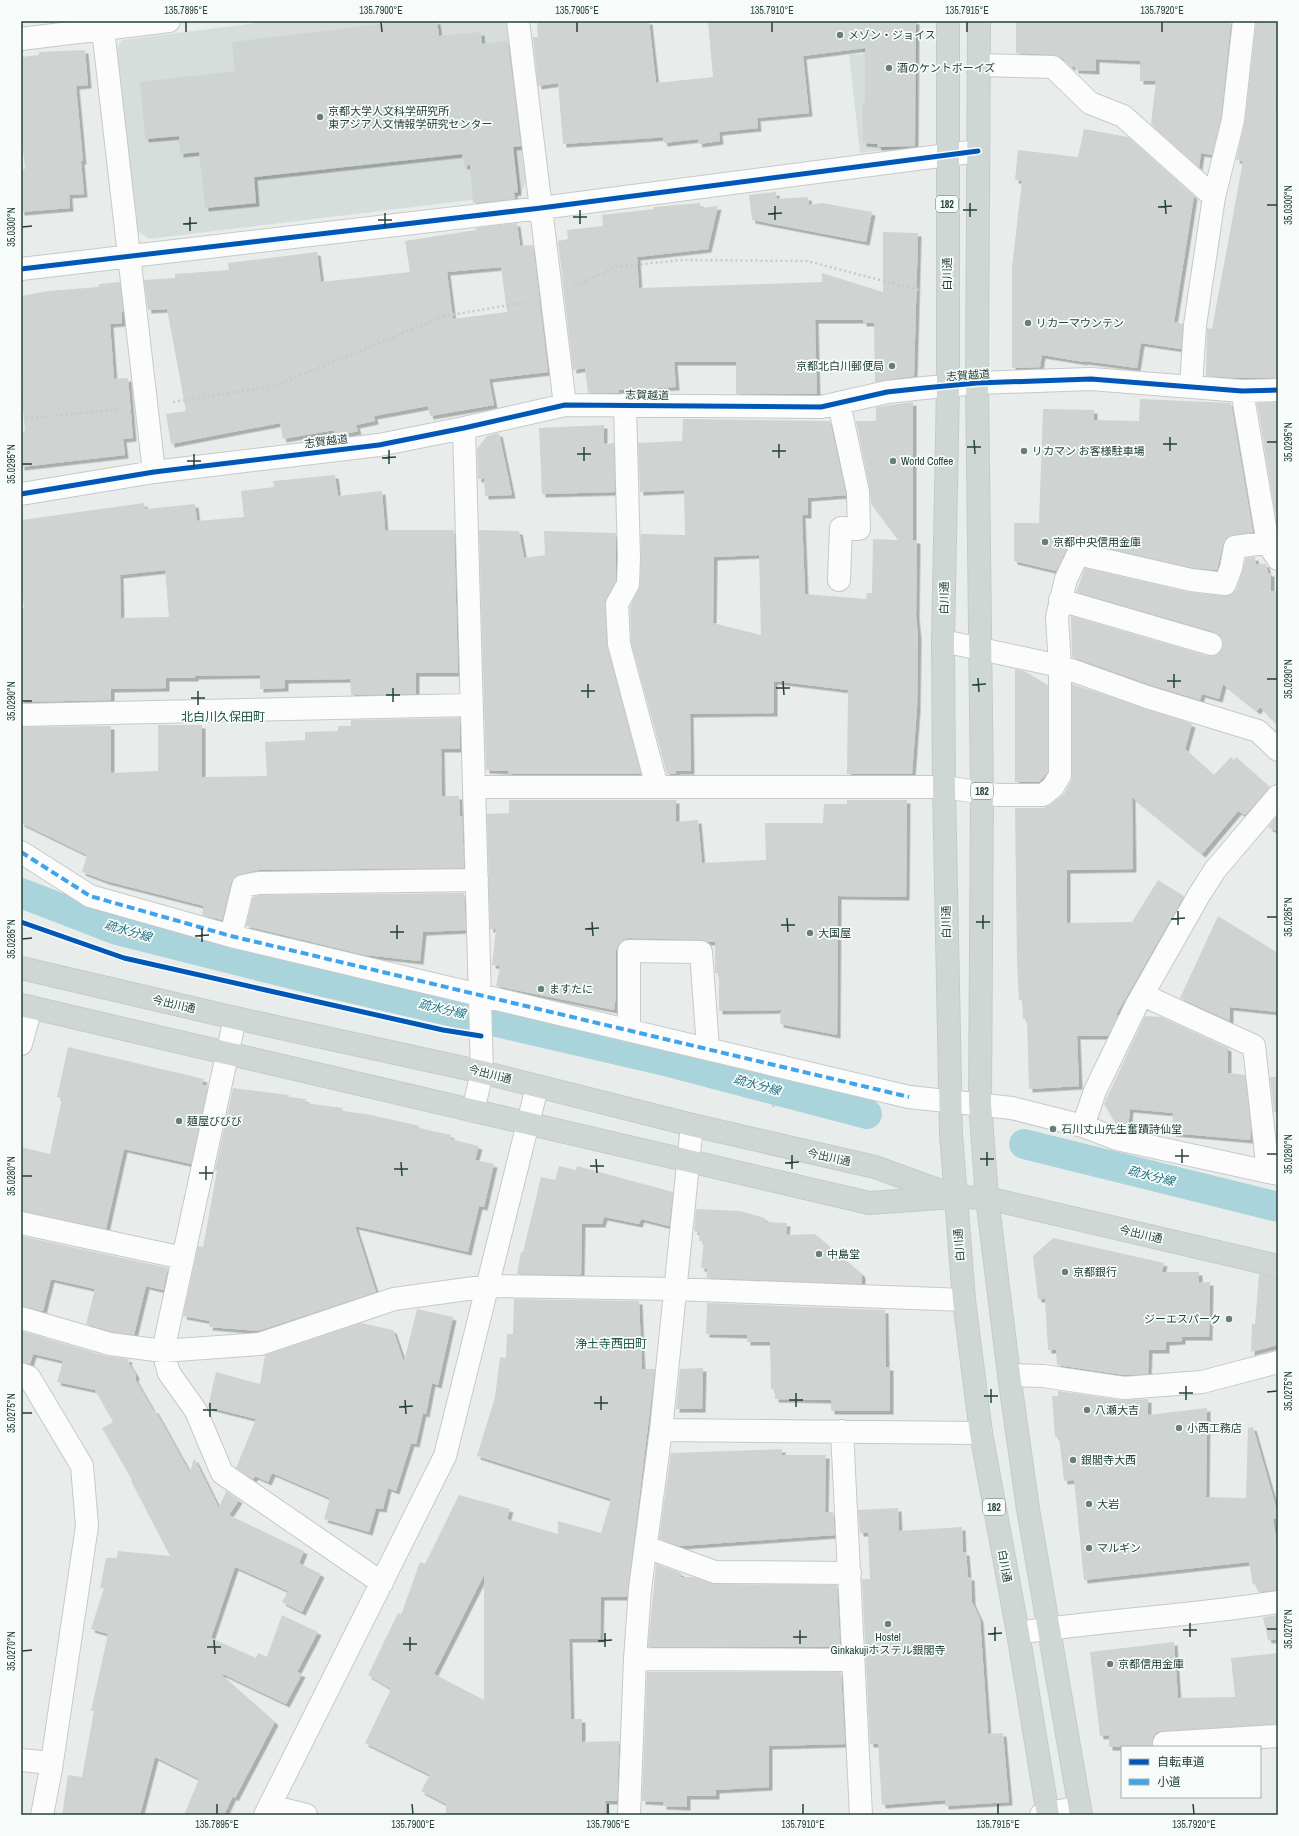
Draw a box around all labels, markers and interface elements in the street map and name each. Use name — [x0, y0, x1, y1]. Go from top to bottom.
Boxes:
text: 135.7895°E — [164, 4, 208, 17]
text: 135.7900°E — [359, 4, 403, 17]
text: 135.7905°E — [555, 4, 599, 17]
text: 135.7910°E — [750, 4, 794, 17]
text: 135.7915°E — [945, 4, 989, 17]
text: 135.7920°E — [1140, 4, 1184, 17]
place label: メゾン・ジョイス — [848, 28, 936, 42]
marker: メゾン・ジョイス — [835, 30, 845, 40]
place label: 酒のケントボーイズ — [897, 61, 995, 75]
marker: 酒のケントボーイズ — [884, 63, 894, 73]
place label: 京都大学人文科学研究所 東アジア人文情報学研究センター — [328, 104, 493, 131]
marker: 京都大学人文科学研究所 東アジア人文情報学研究センター — [315, 112, 325, 122]
text: 35.0300°N — [1282, 185, 1295, 225]
road number: 182 — [936, 196, 958, 212]
text: 35.0300°N — [5, 207, 18, 247]
street label: 白川通 — [940, 258, 954, 291]
place label: リカーマウンテン — [1036, 316, 1124, 330]
marker: リカーマウンテン — [1023, 318, 1033, 328]
place label: 京都北白川郵便局 — [796, 359, 884, 373]
marker: 京都北白川郵便局 — [887, 361, 897, 371]
street label: 志賀越道 — [946, 366, 990, 384]
street label: 志賀越道 — [625, 388, 669, 402]
text: 35.0295°N — [1282, 422, 1295, 462]
street label: 志賀越道 — [303, 431, 349, 451]
text: 35.0295°N — [5, 444, 18, 484]
place label: リカマン お客様駐車場 — [1032, 444, 1145, 458]
marker: リカマン お客様駐車場 — [1019, 446, 1029, 456]
place label: World Coffee — [901, 454, 953, 468]
marker: World Coffee — [888, 456, 898, 466]
place label: 京都中央信用金庫 — [1053, 535, 1141, 549]
marker: 京都中央信用金庫 — [1040, 537, 1050, 547]
street label: 白川通 — [937, 581, 951, 615]
text: 35.0290°N — [1282, 659, 1295, 699]
text: 35.0290°N — [5, 681, 18, 721]
district label: 北白川久保田町 — [181, 709, 265, 725]
road number: 182 — [971, 783, 993, 799]
text: 35.0285°N — [1282, 897, 1295, 937]
street label: 白川通 — [939, 905, 953, 939]
water label: 疏水分線 — [103, 917, 155, 946]
text: 35.0285°N — [5, 919, 18, 959]
place label: 大国屋 — [818, 926, 851, 940]
marker: 大国屋 — [805, 928, 815, 938]
place label: ますたに — [549, 982, 593, 996]
marker: ますたに — [536, 984, 546, 994]
street label: 今出川通 — [151, 992, 197, 1016]
water label: 疏水分線 — [417, 996, 469, 1023]
street label: 今出川通 — [467, 1062, 513, 1086]
water label: 疏水分線 — [732, 1071, 784, 1099]
place label: 麺屋びびび — [187, 1114, 242, 1128]
marker: 麺屋びびび — [174, 1116, 184, 1126]
place label: 石川丈山先生奮蹟詩仙堂 — [1061, 1122, 1182, 1136]
marker: 石川丈山先生奮蹟詩仙堂 — [1048, 1124, 1058, 1134]
text: 35.0280°N — [1282, 1134, 1295, 1174]
street label: 今出川通 — [806, 1146, 852, 1168]
text: 35.0280°N — [5, 1156, 18, 1196]
water label: 疏水分線 — [1126, 1162, 1178, 1190]
street label: 今出川通 — [1118, 1222, 1164, 1246]
street label: 白川通 — [951, 1228, 967, 1262]
place label: 中島堂 — [827, 1247, 860, 1261]
marker: 中島堂 — [814, 1249, 824, 1259]
place label: 京都銀行 — [1073, 1265, 1117, 1279]
marker: 京都銀行 — [1060, 1267, 1070, 1277]
place label: ジーエスパーク — [1144, 1312, 1221, 1326]
marker: ジーエスパーク — [1224, 1314, 1234, 1324]
district label: 浄土寺西田町 — [575, 1336, 647, 1352]
text: 35.0275°N — [1282, 1371, 1295, 1411]
text: 35.0275°N — [5, 1393, 18, 1433]
place label: 八瀬大吉 — [1095, 1403, 1139, 1417]
marker: 八瀬大吉 — [1082, 1405, 1092, 1415]
place label: 小西工務店 — [1187, 1421, 1242, 1435]
marker: 小西工務店 — [1174, 1423, 1184, 1433]
place label: 銀閣寺大西 — [1081, 1453, 1136, 1467]
marker: 銀閣寺大西 — [1068, 1455, 1078, 1465]
place label: 大岩 — [1097, 1497, 1119, 1511]
road number: 182 — [983, 1499, 1005, 1515]
marker: 大岩 — [1084, 1499, 1094, 1509]
place label: マルギン — [1097, 1541, 1141, 1555]
marker: マルギン — [1084, 1543, 1094, 1553]
street label: 白川通 — [995, 1549, 1015, 1583]
text: 35.0270°N — [1282, 1609, 1295, 1649]
marker: Hostel Ginkakujiホステル銀閣寺 — [883, 1619, 893, 1629]
place label: Hostel Ginkakujiホステル銀閣寺 — [830, 1630, 946, 1657]
text: 35.0270°N — [5, 1631, 18, 1671]
place label: 京都信用金庫 — [1118, 1657, 1184, 1671]
marker: 京都信用金庫 — [1105, 1659, 1115, 1669]
legend — [1121, 1746, 1261, 1798]
text: 自転車道 — [1157, 1754, 1205, 1770]
text: 小道 — [1157, 1774, 1181, 1790]
text: 135.7895°E — [195, 1818, 239, 1831]
text: 135.7900°E — [391, 1818, 435, 1831]
text: 135.7905°E — [586, 1818, 630, 1831]
text: 135.7910°E — [781, 1818, 825, 1831]
text: 135.7915°E — [976, 1818, 1020, 1831]
text: 135.7920°E — [1172, 1818, 1216, 1831]

